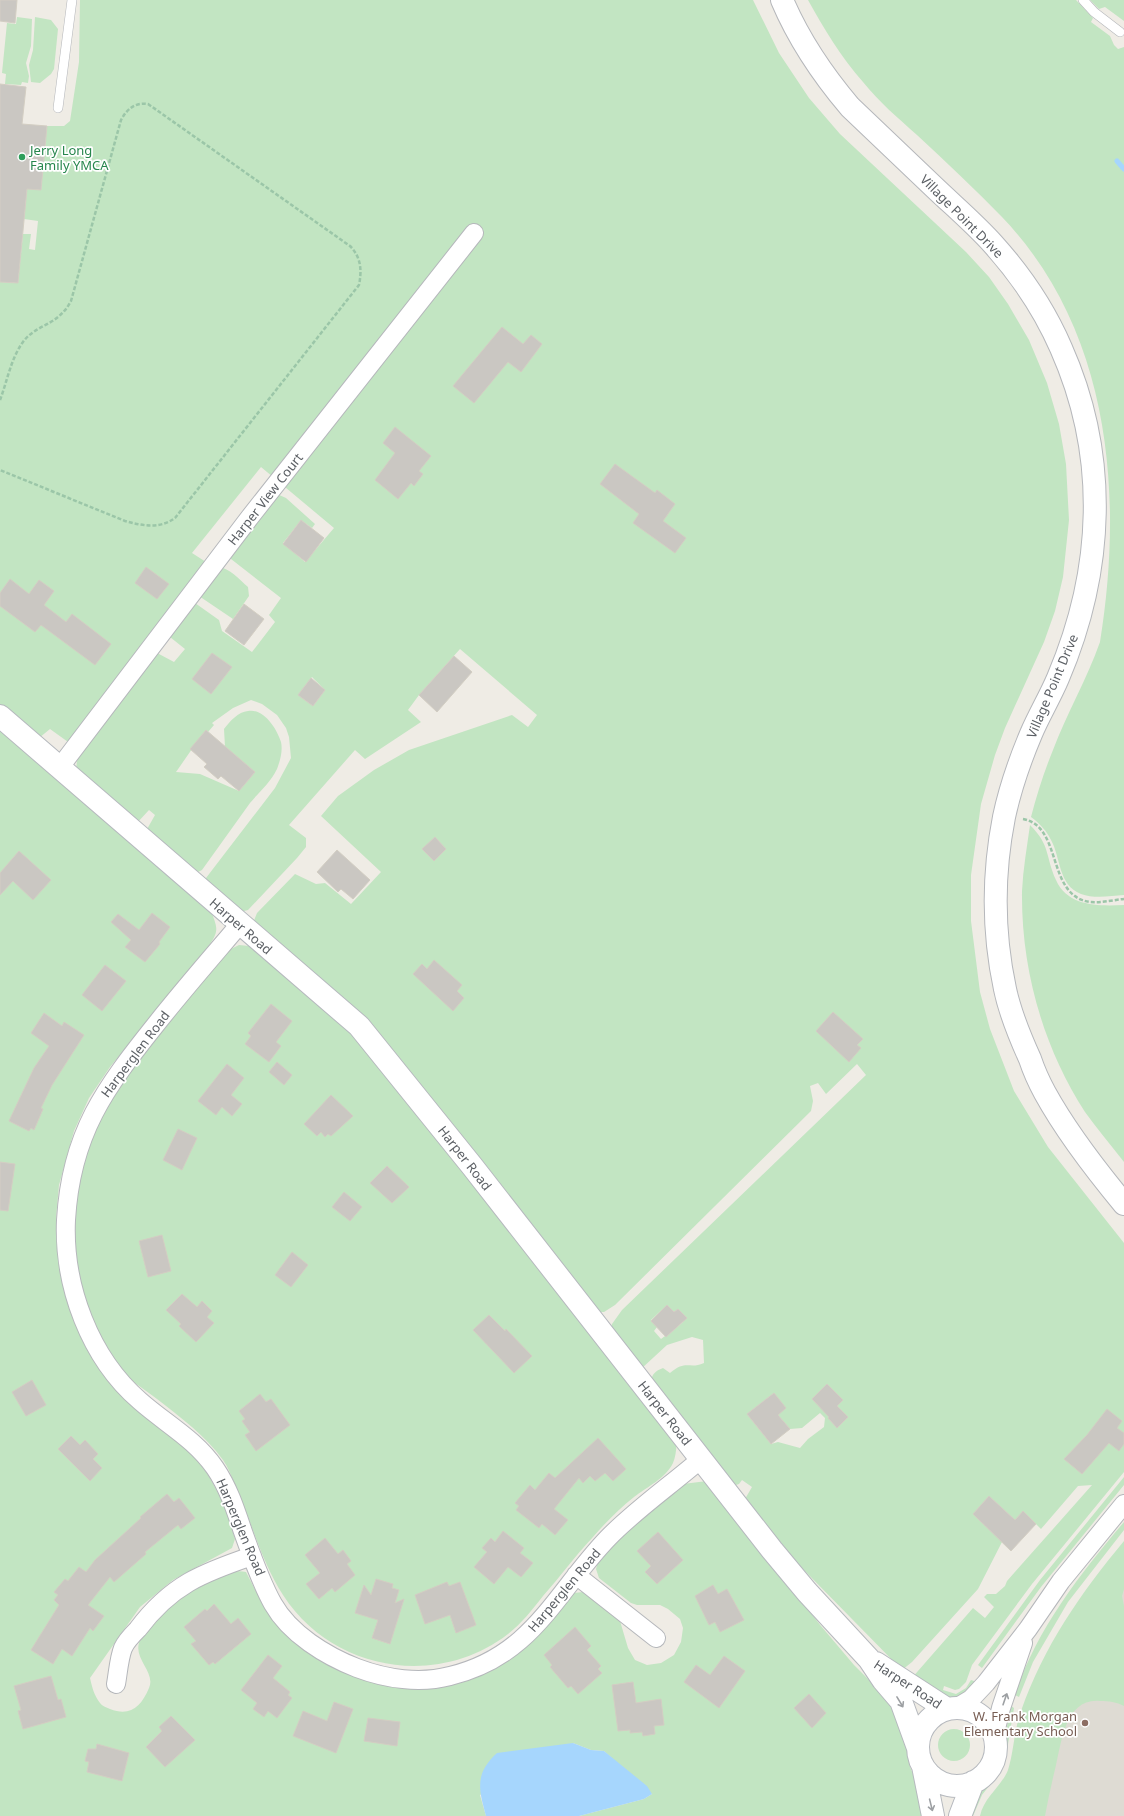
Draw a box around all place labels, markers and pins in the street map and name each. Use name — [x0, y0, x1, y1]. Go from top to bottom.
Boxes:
place label: Jerry Long Family YMCA — [28, 141, 109, 174]
marker: Jerry Long Family YMCA — [17, 152, 27, 162]
place label: W. Frank Morgan Elementary School — [964, 1707, 1077, 1740]
marker: W. Frank Morgan Elementary School — [1080, 1718, 1090, 1728]

